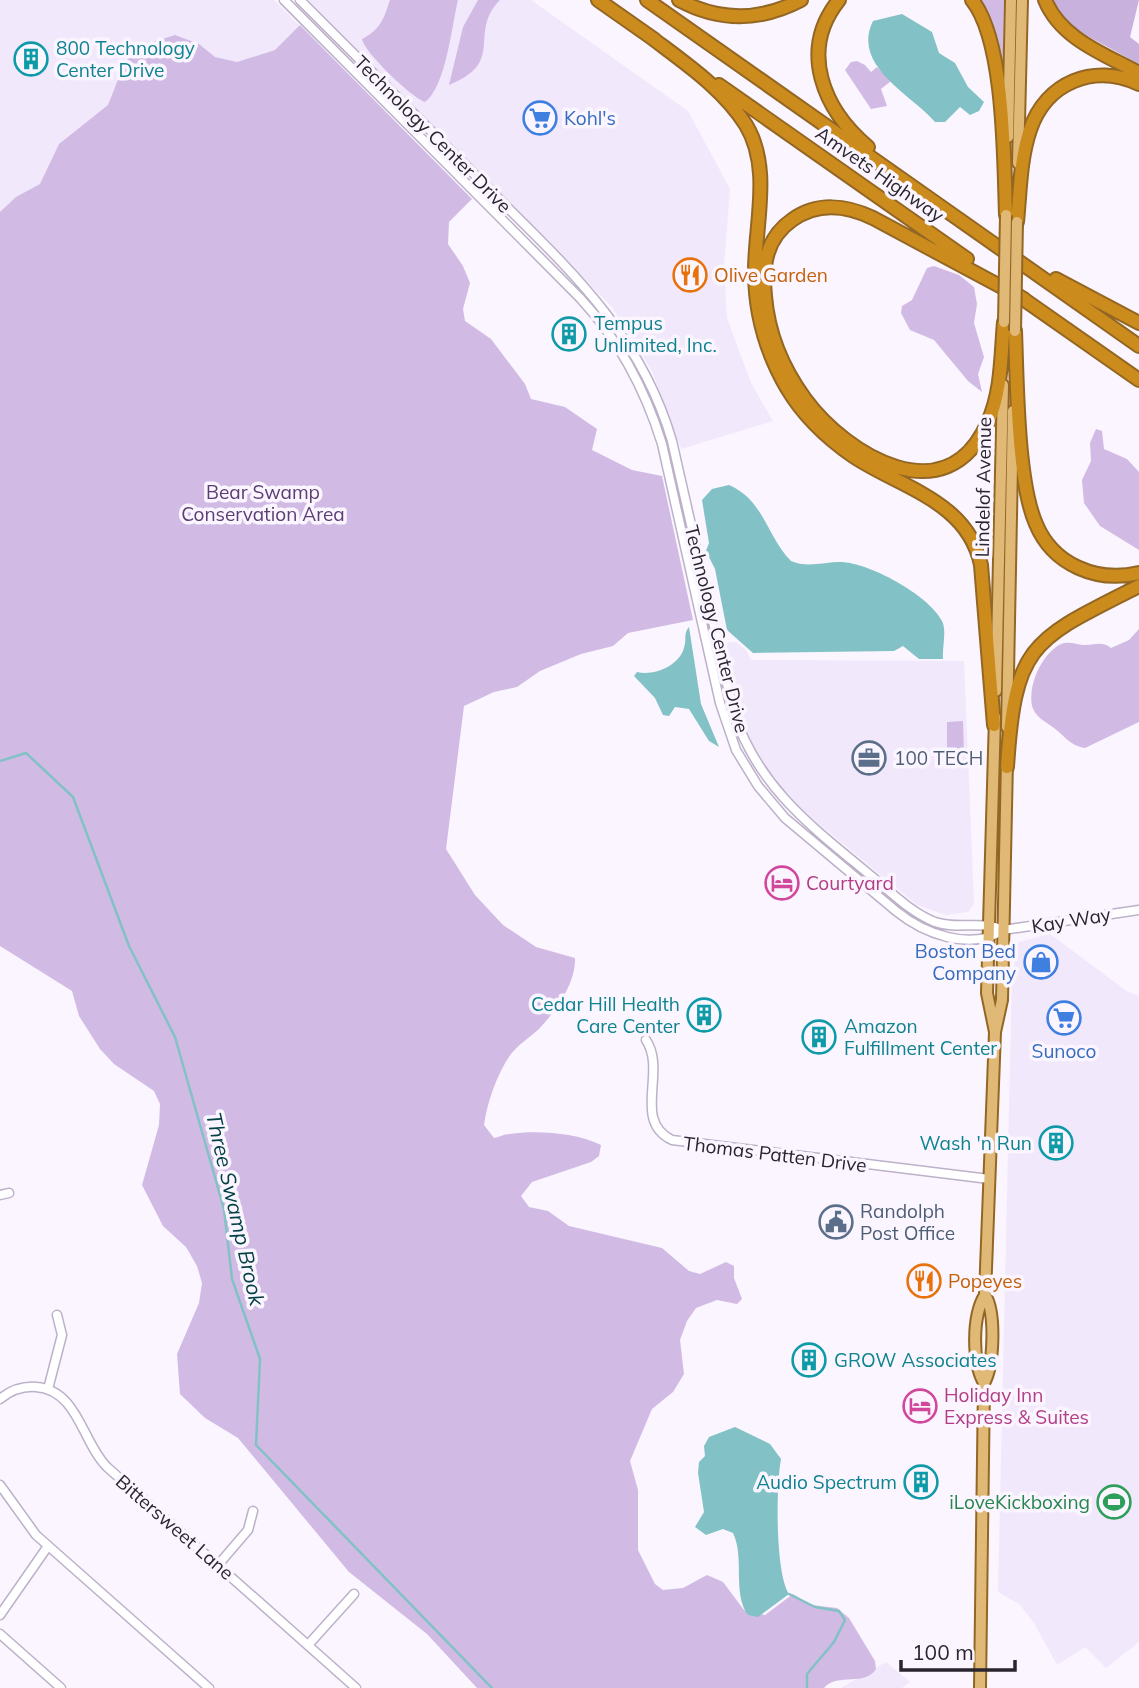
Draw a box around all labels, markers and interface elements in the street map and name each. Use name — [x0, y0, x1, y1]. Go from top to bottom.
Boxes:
place label: 800 Technology Center Drive — [56, 36, 195, 82]
building icon: 800 Technology Center Drive — [12, 40, 50, 78]
street label: Technology Center Drive — [349, 50, 517, 218]
supermarket icon: Kohl's — [521, 99, 559, 137]
place label: Kohl's — [564, 106, 616, 130]
street label: Amvets Highway — [811, 121, 949, 227]
restaurant icon: Olive Garden — [671, 256, 709, 294]
place label: Olive Garden — [714, 263, 828, 287]
place label: Tempus Unlimited, Inc. — [594, 311, 717, 357]
building icon: Tempus Unlimited, Inc. — [550, 315, 588, 353]
street label: Lindelof Avenue — [970, 417, 996, 557]
park label: Bear Swamp Conservation Area — [181, 480, 345, 526]
street label: Technology Center Drive — [680, 523, 754, 735]
office icon: 100 TECH — [850, 739, 888, 777]
place label: 100 TECH — [894, 746, 983, 770]
hotel icon: Courtyard — [763, 864, 801, 902]
place label: Courtyard — [806, 871, 894, 895]
street label: Kay Way — [1030, 902, 1112, 938]
place label: Boston Bed Company — [915, 939, 1016, 985]
shop icon: Boston Bed Company — [1022, 943, 1060, 981]
place label: Cedar Hill Health Care Center — [531, 992, 680, 1038]
building icon: Cedar Hill Health Care Center — [685, 996, 723, 1034]
supermarket icon: Sunoco — [1045, 999, 1083, 1037]
place label: Amazon Fulfillment Center — [844, 1014, 997, 1060]
building icon: Amazon Fulfillment Center — [800, 1018, 838, 1056]
place label: Sunoco — [1032, 1039, 1096, 1063]
water label: Three Swamp Brook — [201, 1110, 271, 1309]
building icon: Wash 'n Run — [1037, 1124, 1075, 1162]
street label: Thomas Patten Drive — [682, 1131, 868, 1177]
place label: Wash 'n Run — [920, 1131, 1032, 1155]
place label: Randolph Post Office — [860, 1199, 955, 1245]
public building icon: Randolph Post Office — [817, 1203, 855, 1241]
restaurant icon: Popeyes — [905, 1262, 943, 1300]
place label: Popeyes — [948, 1269, 1022, 1293]
building icon: GROW Associates — [790, 1341, 828, 1379]
place label: GROW Associates — [834, 1348, 997, 1372]
place label: Holiday Inn Express & Suites — [944, 1383, 1089, 1429]
hotel icon: Holiday Inn Express & Suites — [901, 1387, 939, 1425]
building icon: Audio Spectrum — [902, 1463, 940, 1501]
street label: Bittersweet Lane — [111, 1469, 239, 1585]
place label: Audio Spectrum — [756, 1470, 897, 1494]
sports icon: iLoveKickboxing — [1095, 1483, 1133, 1521]
place label: iLoveKickboxing — [949, 1490, 1090, 1514]
scale bar — [901, 1628, 1015, 1672]
text: 100 m — [912, 1639, 974, 1665]

